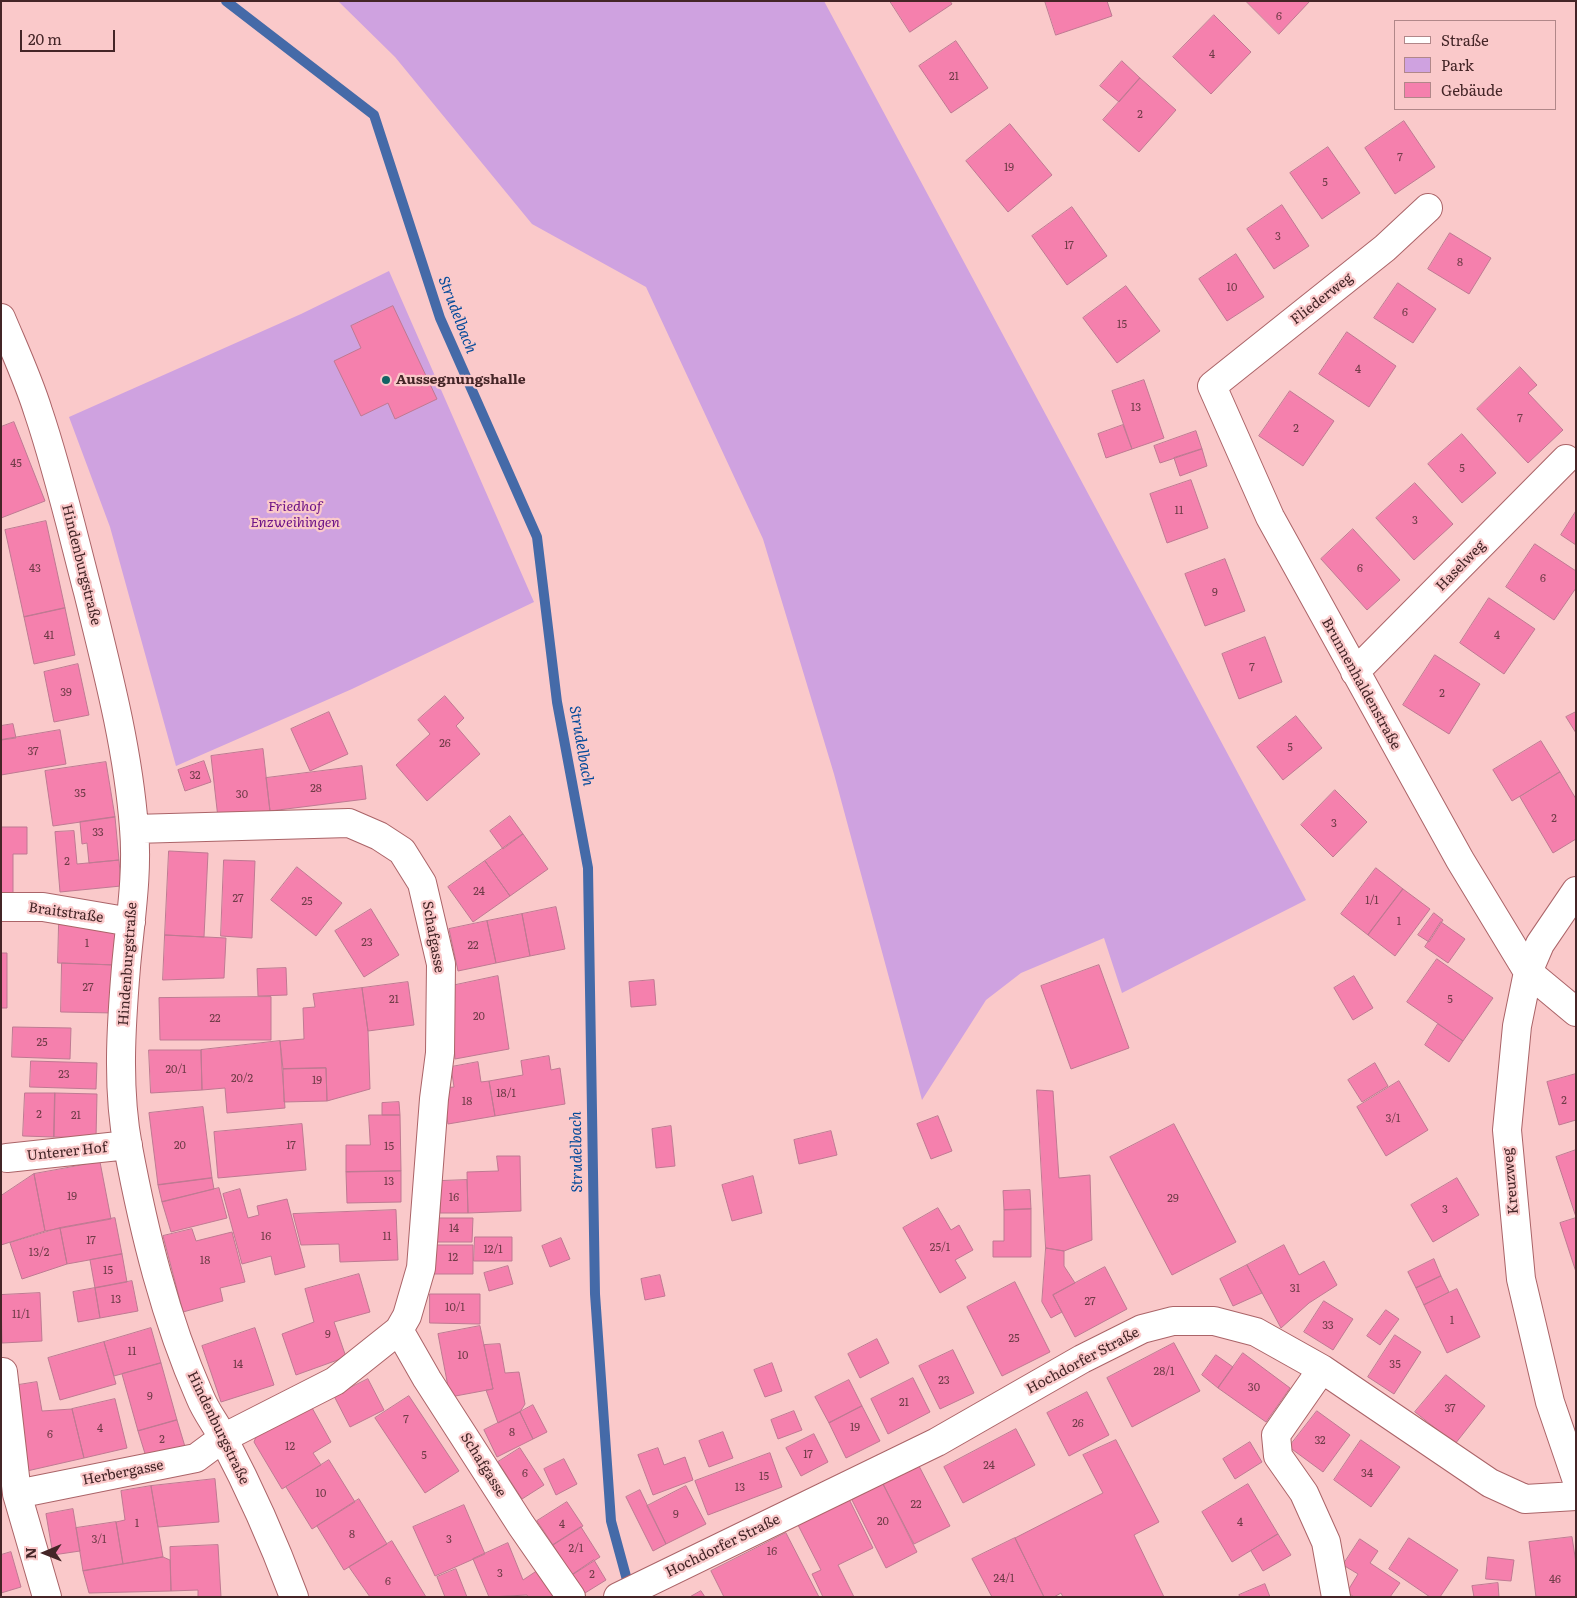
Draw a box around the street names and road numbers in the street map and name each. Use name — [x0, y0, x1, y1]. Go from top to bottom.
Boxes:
street label: Fliederweg — [1288, 270, 1356, 328]
street label: Hindenburgstraße — [58, 503, 104, 627]
street label: Haselweg — [1433, 537, 1489, 595]
street label: Brunnenhaldenstraße — [1318, 615, 1404, 753]
street label: Braitstraße — [27, 899, 105, 927]
street label: Schafgasse — [418, 900, 448, 974]
street label: Hindenburgstraße — [115, 902, 141, 1026]
street label: Unterer Hof — [26, 1139, 108, 1165]
street label: Kreuzweg — [1500, 1147, 1522, 1215]
street label: Hochdorfer Straße — [1024, 1324, 1142, 1398]
street label: Hindenburgstraße — [183, 1369, 253, 1487]
street label: Schafgasse — [457, 1430, 509, 1500]
street label: Herbergasse — [81, 1457, 165, 1489]
street label: Hochdorfer Straße — [663, 1511, 783, 1581]

